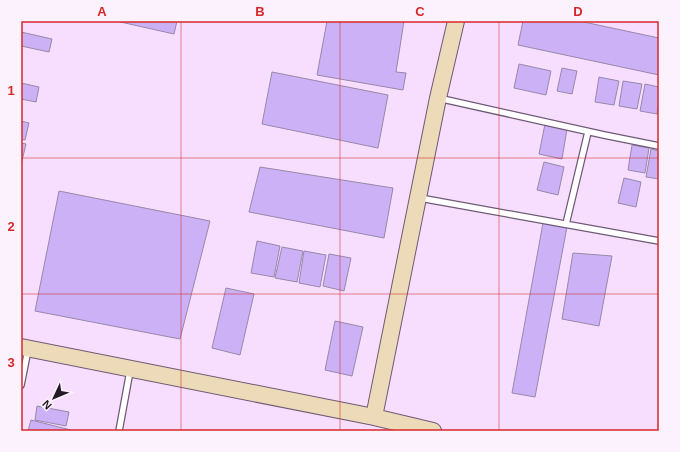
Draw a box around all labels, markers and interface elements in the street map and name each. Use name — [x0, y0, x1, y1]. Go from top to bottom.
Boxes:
text: A — [97, 4, 107, 19]
text: B — [255, 4, 265, 19]
text: C — [415, 4, 425, 19]
text: D — [573, 4, 583, 19]
text: 1 — [7, 83, 15, 98]
text: 2 — [7, 219, 15, 234]
text: 3 — [7, 355, 15, 370]
north arrow — [34, 378, 74, 418]
text: N — [40, 398, 54, 412]

